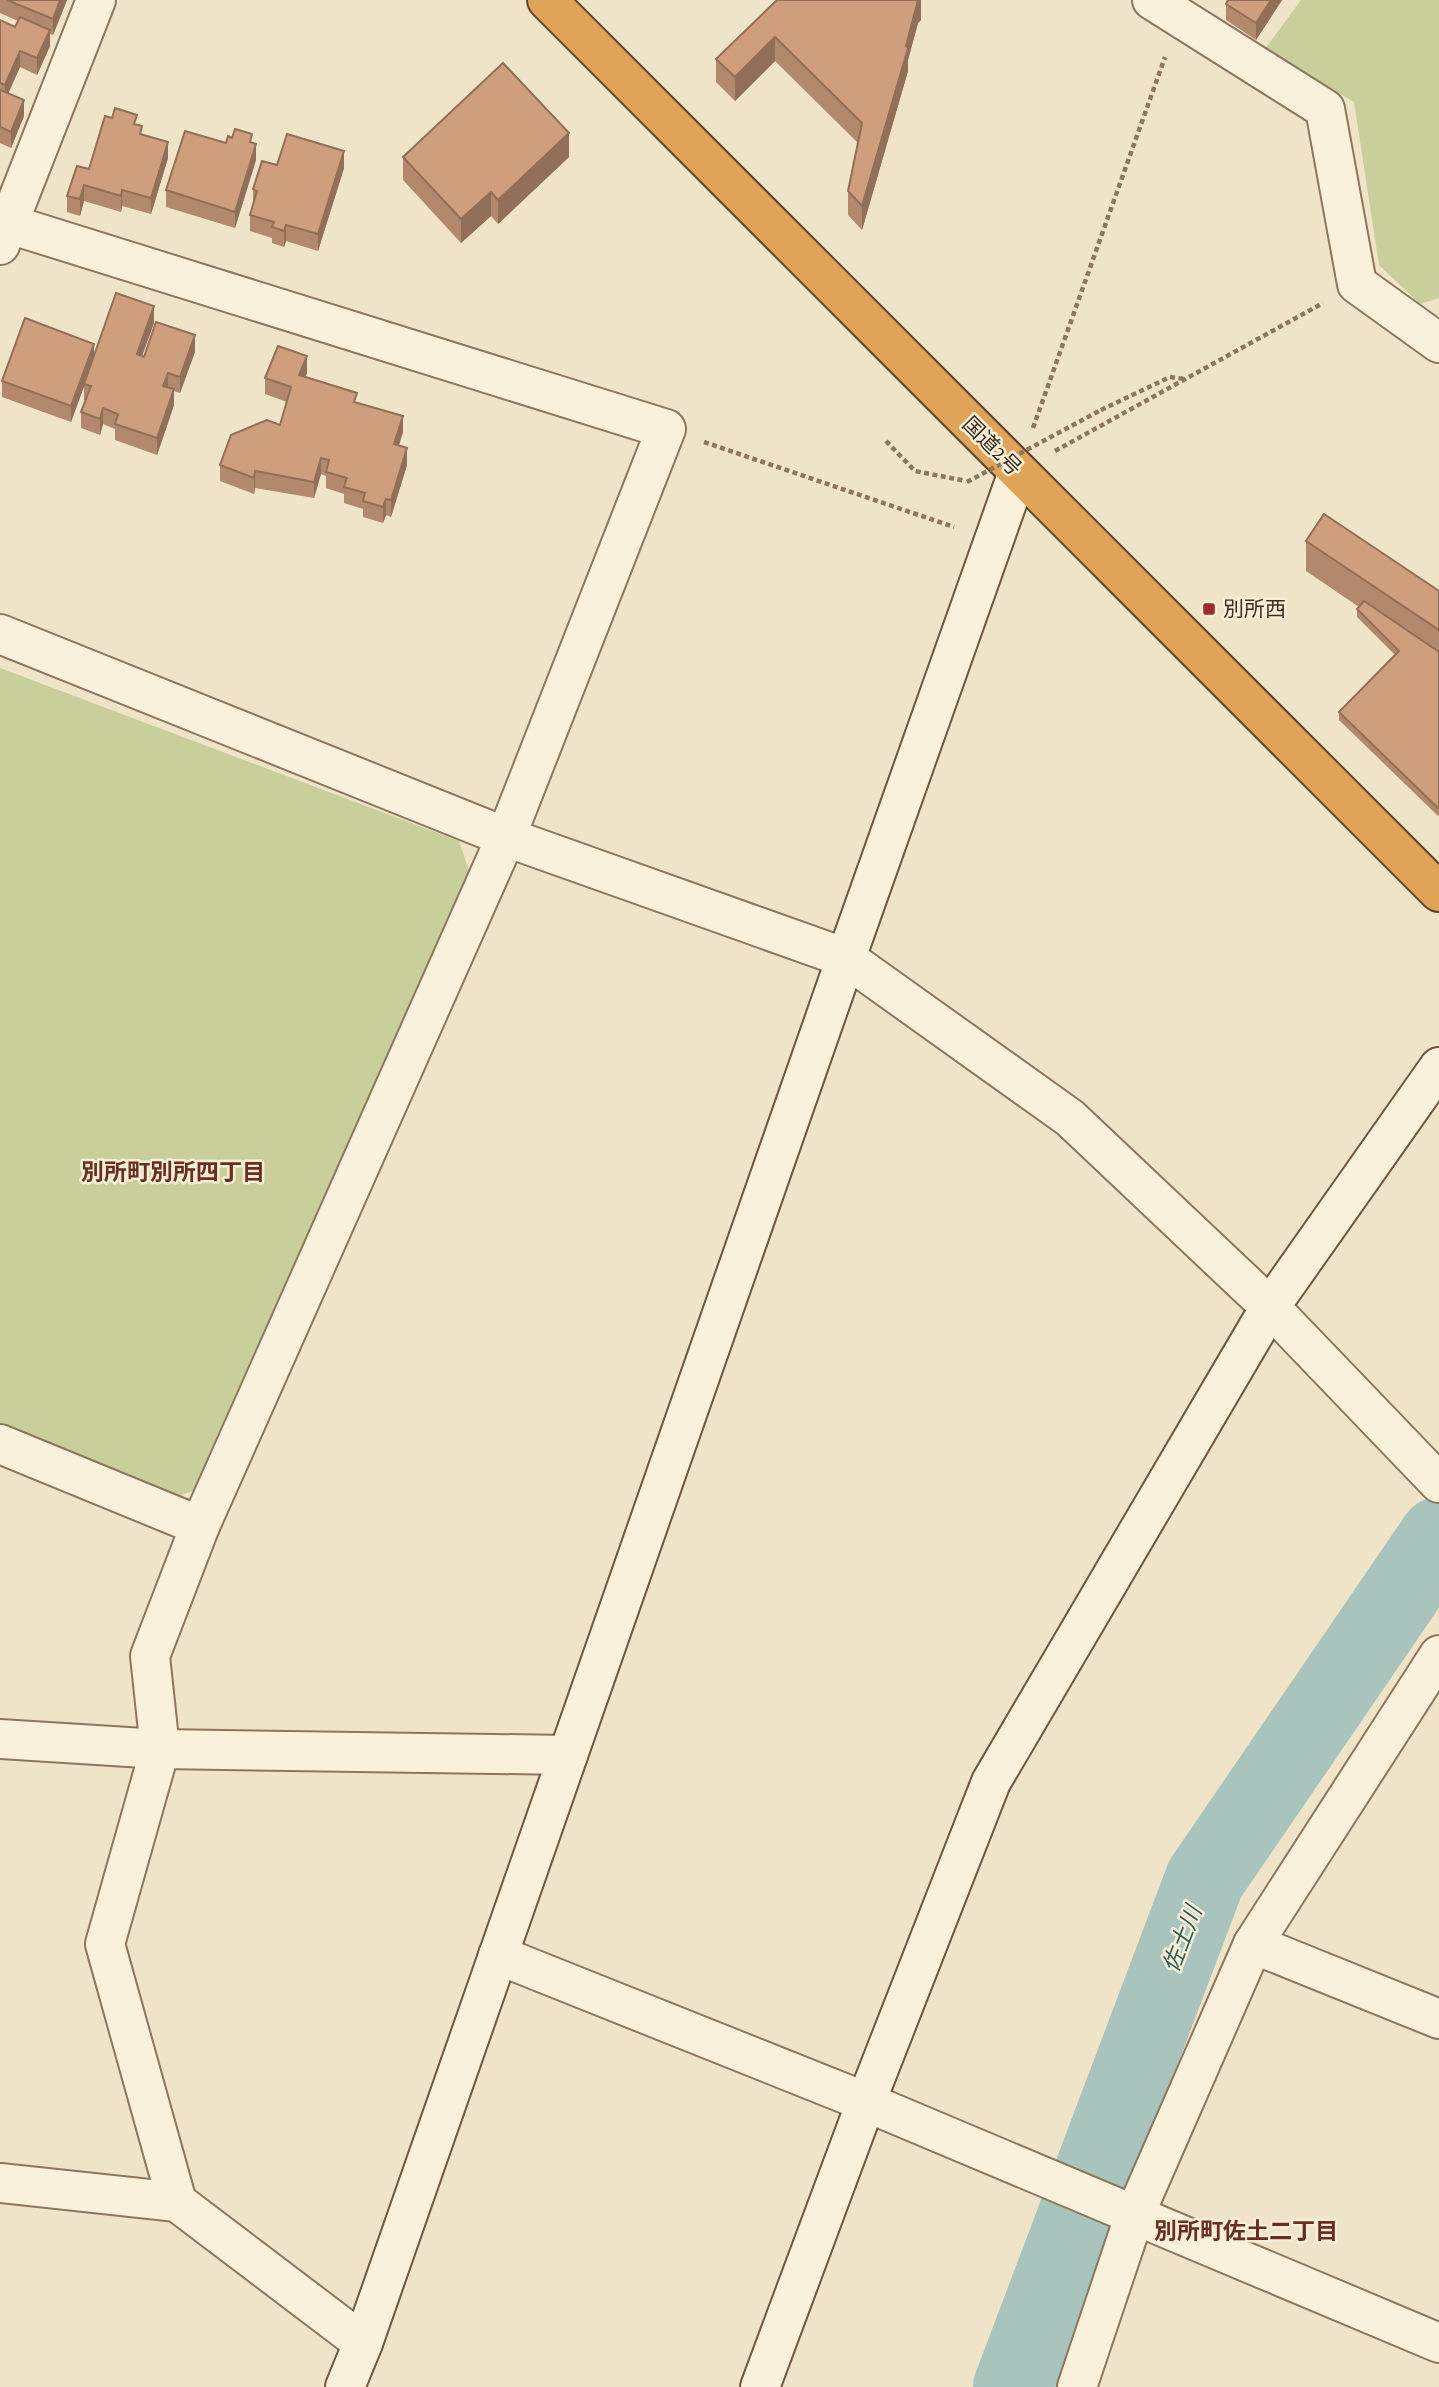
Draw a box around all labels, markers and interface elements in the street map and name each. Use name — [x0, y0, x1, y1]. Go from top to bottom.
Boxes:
street label: 国道2号 — [958, 412, 1026, 480]
place label: 別所西 — [1223, 597, 1286, 621]
marker: 別所西 — [1201, 601, 1217, 617]
district label: 別所町別所四丁目 — [81, 1159, 265, 1185]
water label: 佐土川 — [1157, 1899, 1208, 1976]
district label: 別所町佐土二丁目 — [1154, 2218, 1338, 2244]

